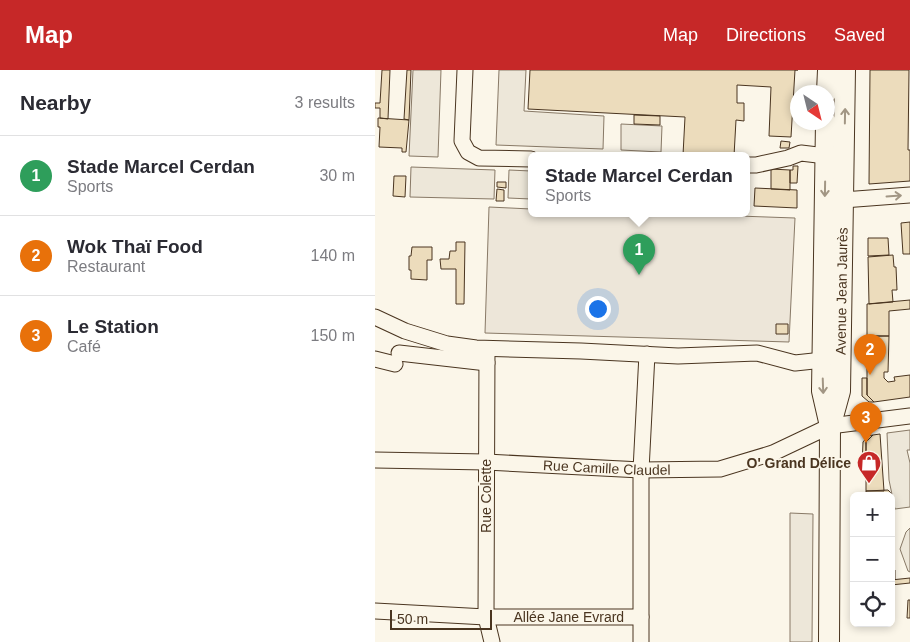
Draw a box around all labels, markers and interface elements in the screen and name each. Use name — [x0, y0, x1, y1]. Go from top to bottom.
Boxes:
text: Map — [25, 21, 73, 48]
text: Map — [663, 25, 698, 45]
text: Directions — [726, 25, 806, 45]
text: Saved — [834, 25, 885, 45]
north arrow — [790, 85, 835, 130]
text: Nearby — [20, 91, 91, 114]
text: 3 results — [295, 94, 355, 111]
one-way arrow — [840, 109, 849, 125]
popup — [528, 152, 750, 217]
text: Stade Marcel Cerdan — [67, 156, 255, 177]
text: Stade Marcel Cerdan — [545, 165, 733, 186]
text: 1 — [32, 167, 40, 184]
text: 30 m — [319, 167, 355, 184]
text: Sports — [67, 178, 113, 195]
one-way arrow — [820, 180, 830, 196]
text: Sports — [545, 187, 591, 204]
one-way arrow — [886, 192, 902, 201]
street label: Avenue Jean Jaurès — [833, 227, 851, 355]
pin: 1 — [623, 234, 655, 275]
text: Wok Thaï Food — [67, 236, 203, 257]
text: 2 — [32, 247, 40, 264]
text: 140 m — [311, 247, 355, 264]
text: Restaurant — [67, 258, 145, 275]
your location — [585, 296, 611, 322]
text: Le Station — [67, 316, 159, 337]
text: 3 — [32, 327, 40, 344]
text: 150 m — [311, 327, 355, 344]
pin: 2 — [854, 334, 886, 375]
text: Café — [67, 338, 101, 355]
one-way arrow — [818, 378, 827, 394]
pin: 3 — [850, 402, 882, 443]
shop icon: O' Grand Délice — [856, 450, 882, 484]
place label: O' Grand Délice — [747, 455, 851, 471]
street label: Rue Camille Claudel — [543, 457, 671, 478]
street label: Rue Colette — [478, 459, 494, 533]
map controls — [850, 492, 895, 627]
button: + — [850, 492, 895, 537]
button: − — [850, 537, 895, 582]
button: locate — [850, 582, 895, 627]
scale bar — [390, 607, 493, 630]
street label: Allée Jane Evrard — [514, 609, 624, 625]
text: 50 m — [397, 611, 428, 627]

